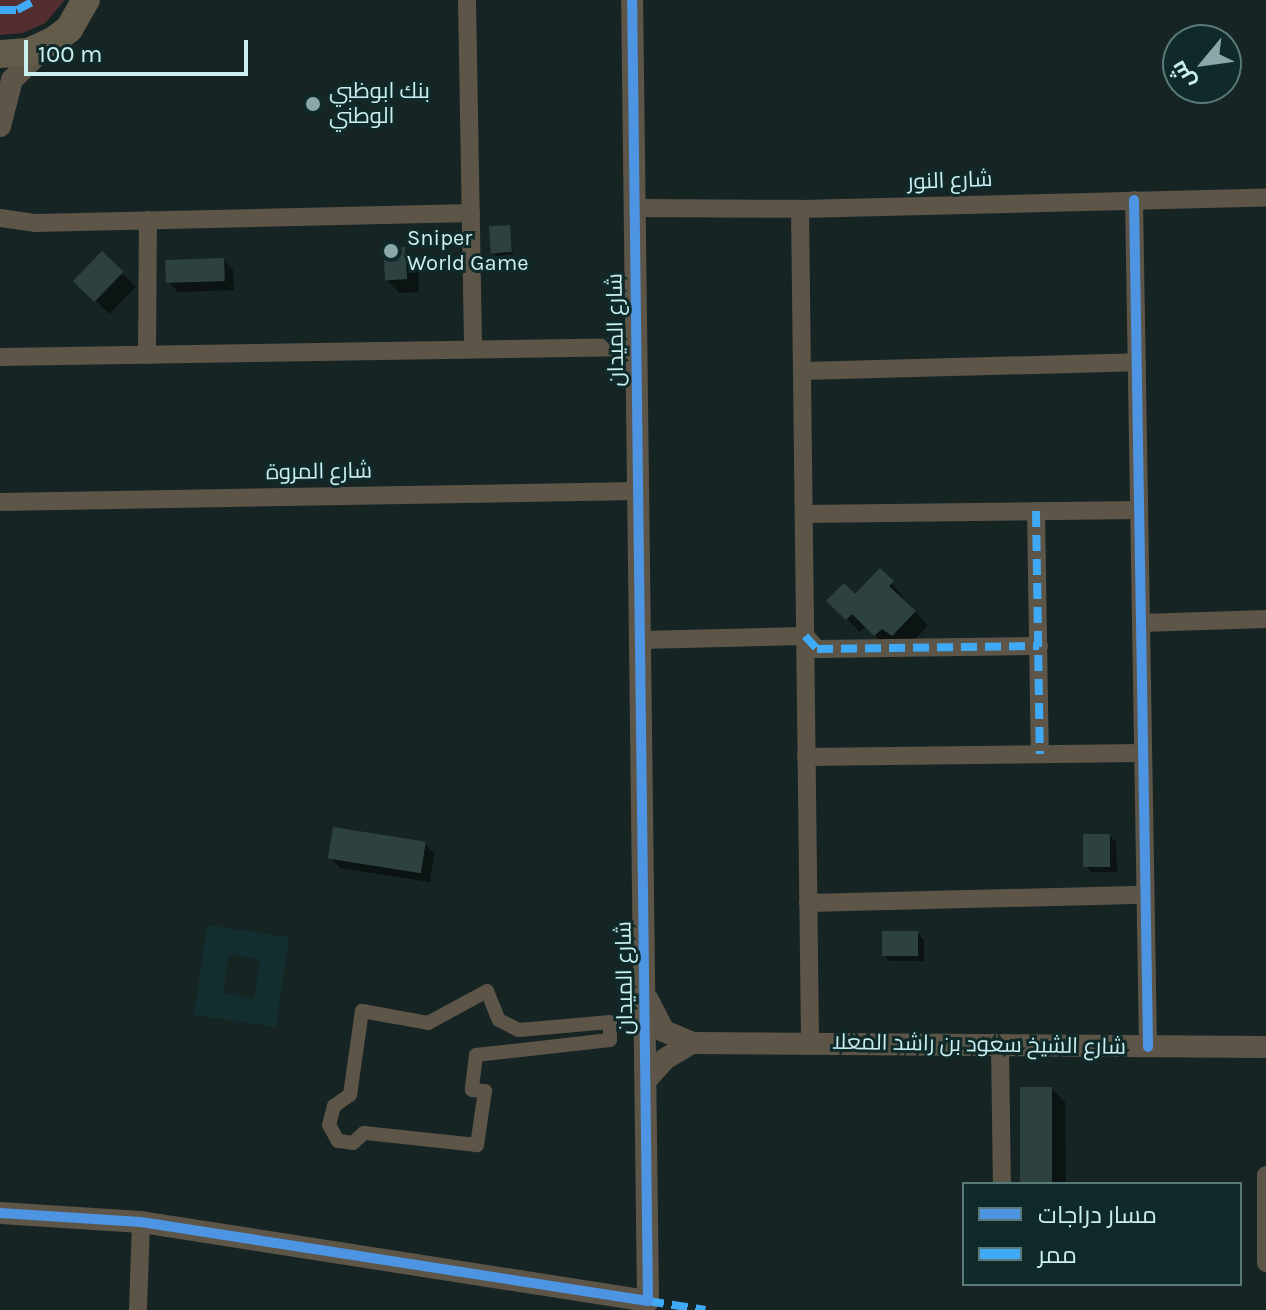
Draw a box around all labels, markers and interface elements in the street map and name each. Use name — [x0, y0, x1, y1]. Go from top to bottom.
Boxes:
scale bar — [28, 24, 252, 74]
north arrow — [1162, 24, 1242, 104]
text: 100 m — [38, 40, 103, 68]
text: ش — [1165, 56, 1201, 93]
place label: بنك ابوظبي الوطني — [329, 78, 430, 130]
marker: بنك ابوظبي الوطني — [304, 95, 322, 113]
street label: شارع النور — [907, 166, 993, 196]
place label: Sniper World Game — [407, 225, 529, 276]
marker: Sniper World Game — [382, 242, 400, 260]
street label: شارع الميدان — [602, 273, 630, 387]
street label: شارع المروة — [266, 458, 372, 486]
street label: شارع الميدان — [611, 921, 639, 1035]
street label: شارع الشيخ سعود بن راشد المعلا — [832, 1029, 1126, 1061]
legend — [962, 1182, 1242, 1286]
text: مسار دراجات — [1038, 1201, 1157, 1229]
text: ممر — [1038, 1241, 1077, 1269]

